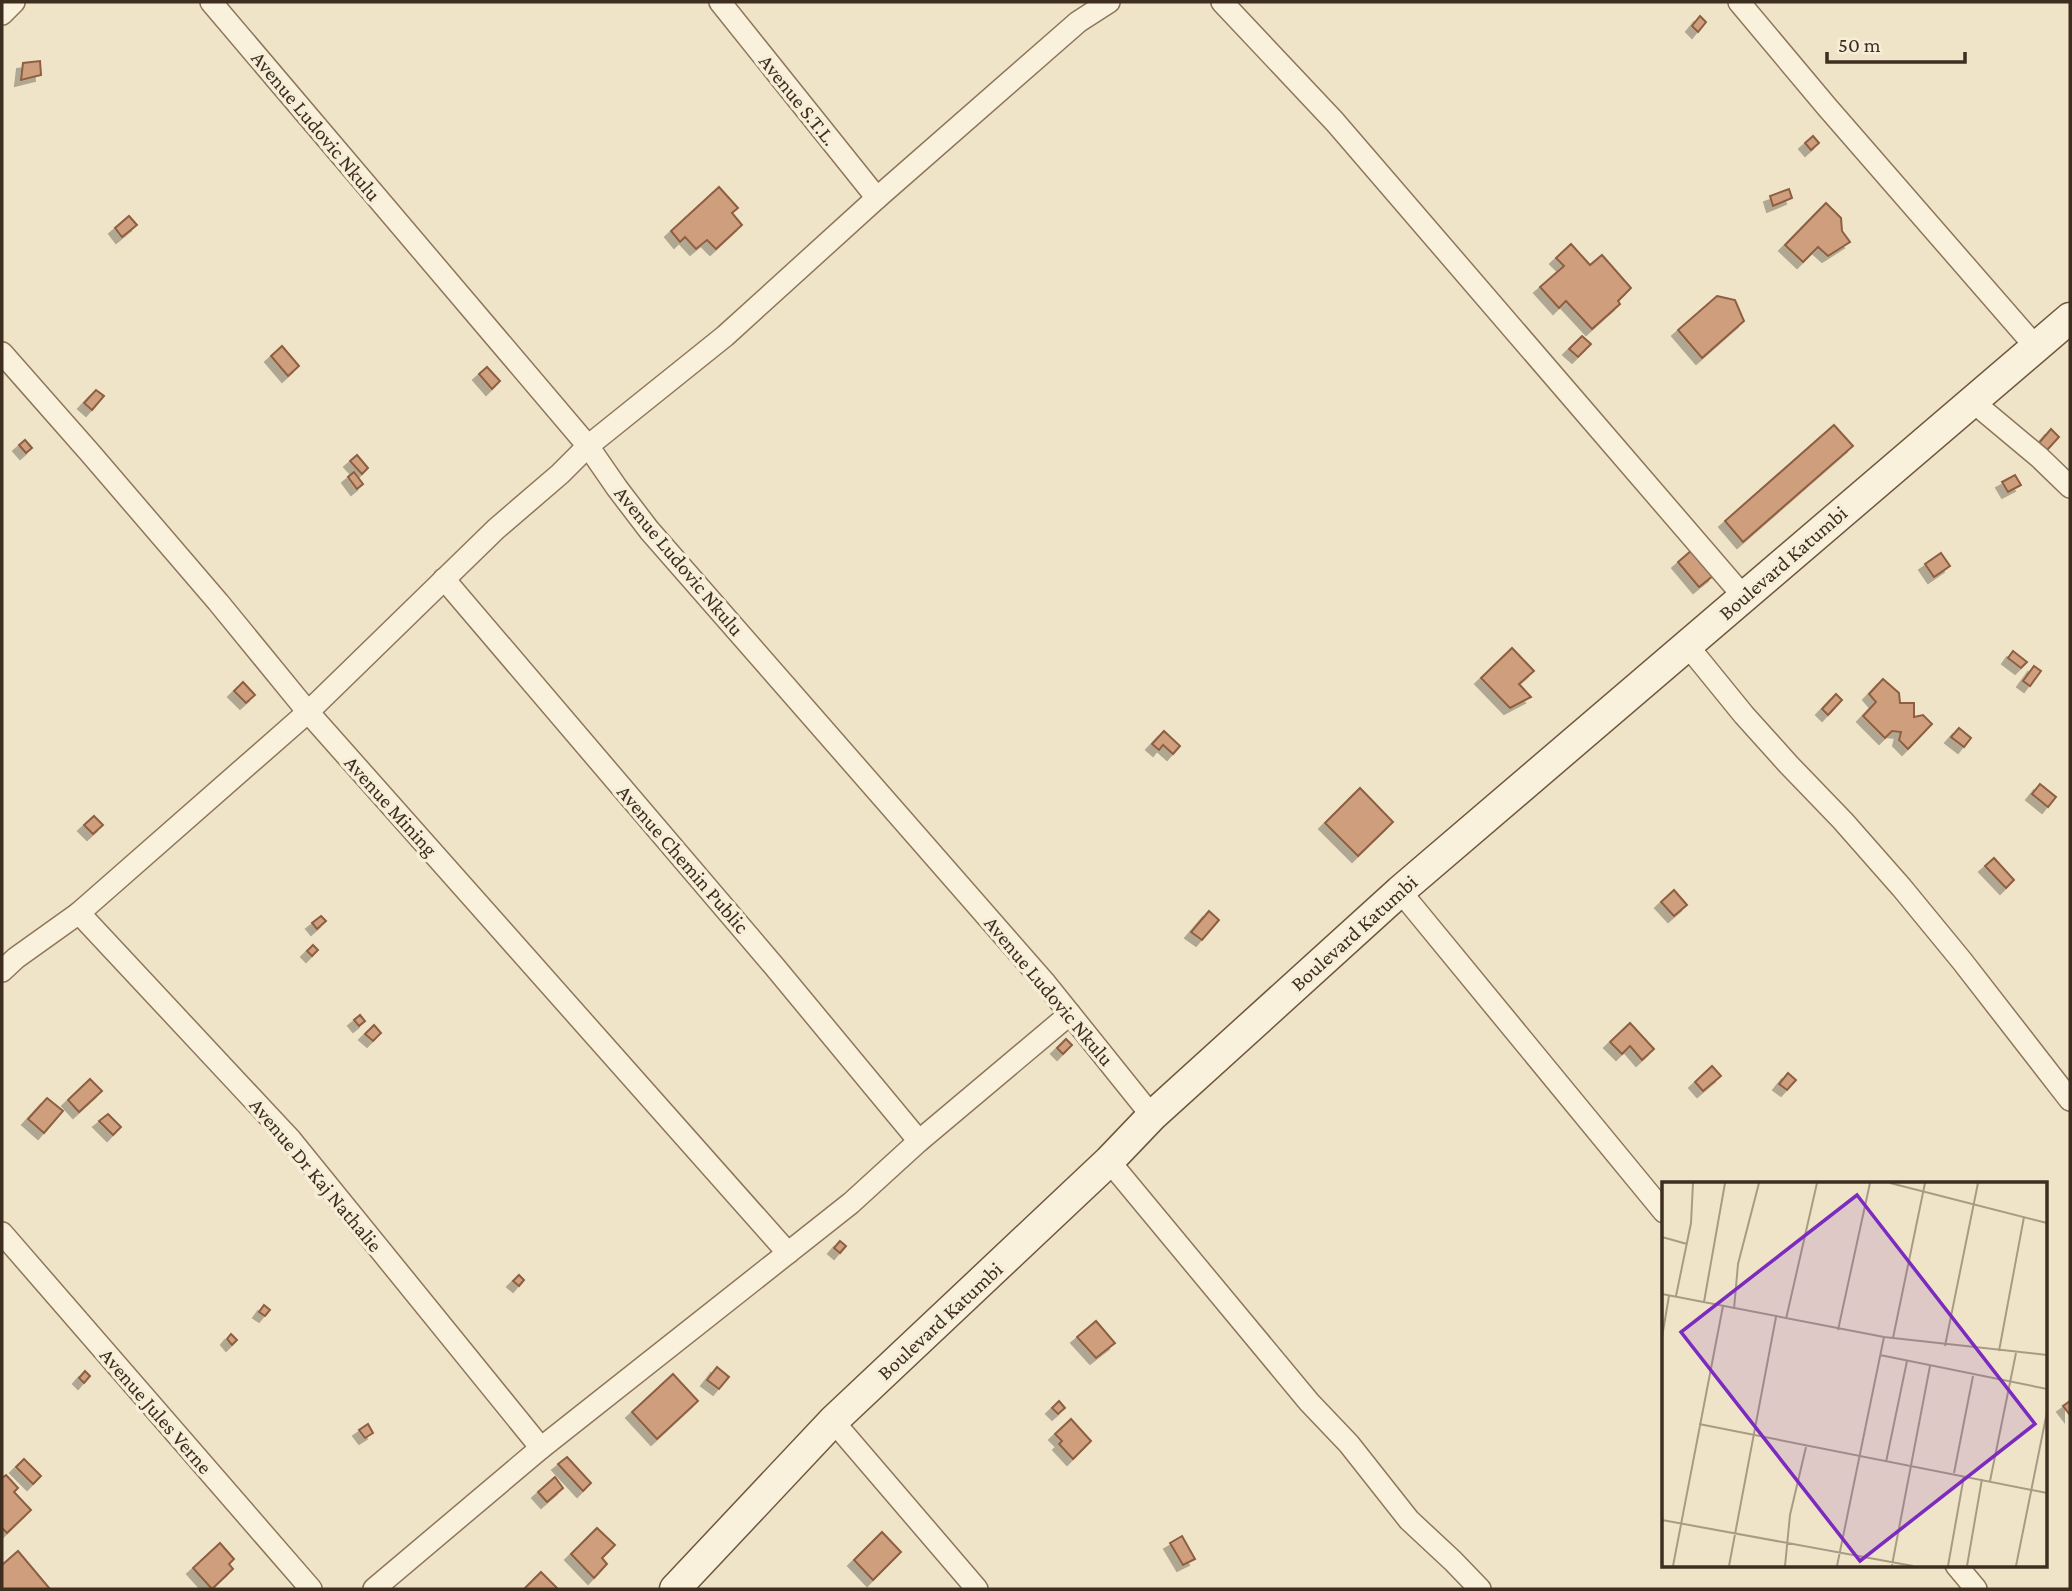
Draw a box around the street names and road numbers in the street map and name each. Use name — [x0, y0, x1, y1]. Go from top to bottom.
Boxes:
street label: Avenue Ludovic Nkulu — [246, 46, 386, 206]
street label: Avenue S.T.L. — [754, 50, 842, 150]
street label: Avenue Ludovic Nkulu — [609, 481, 749, 641]
street label: Boulevard Katumbi — [1714, 501, 1852, 625]
street label: Avenue Mining — [340, 751, 442, 861]
street label: Avenue Chemin Public — [612, 780, 754, 938]
street label: Boulevard Katumbi — [1286, 870, 1423, 996]
street label: Avenue Ludovic Nkulu — [979, 911, 1119, 1071]
street label: Avenue Dr Kaj Nathalie — [245, 1093, 387, 1257]
street label: Boulevard Katumbi — [873, 1257, 1008, 1385]
street label: Avenue Jules Verne — [95, 1343, 217, 1479]

